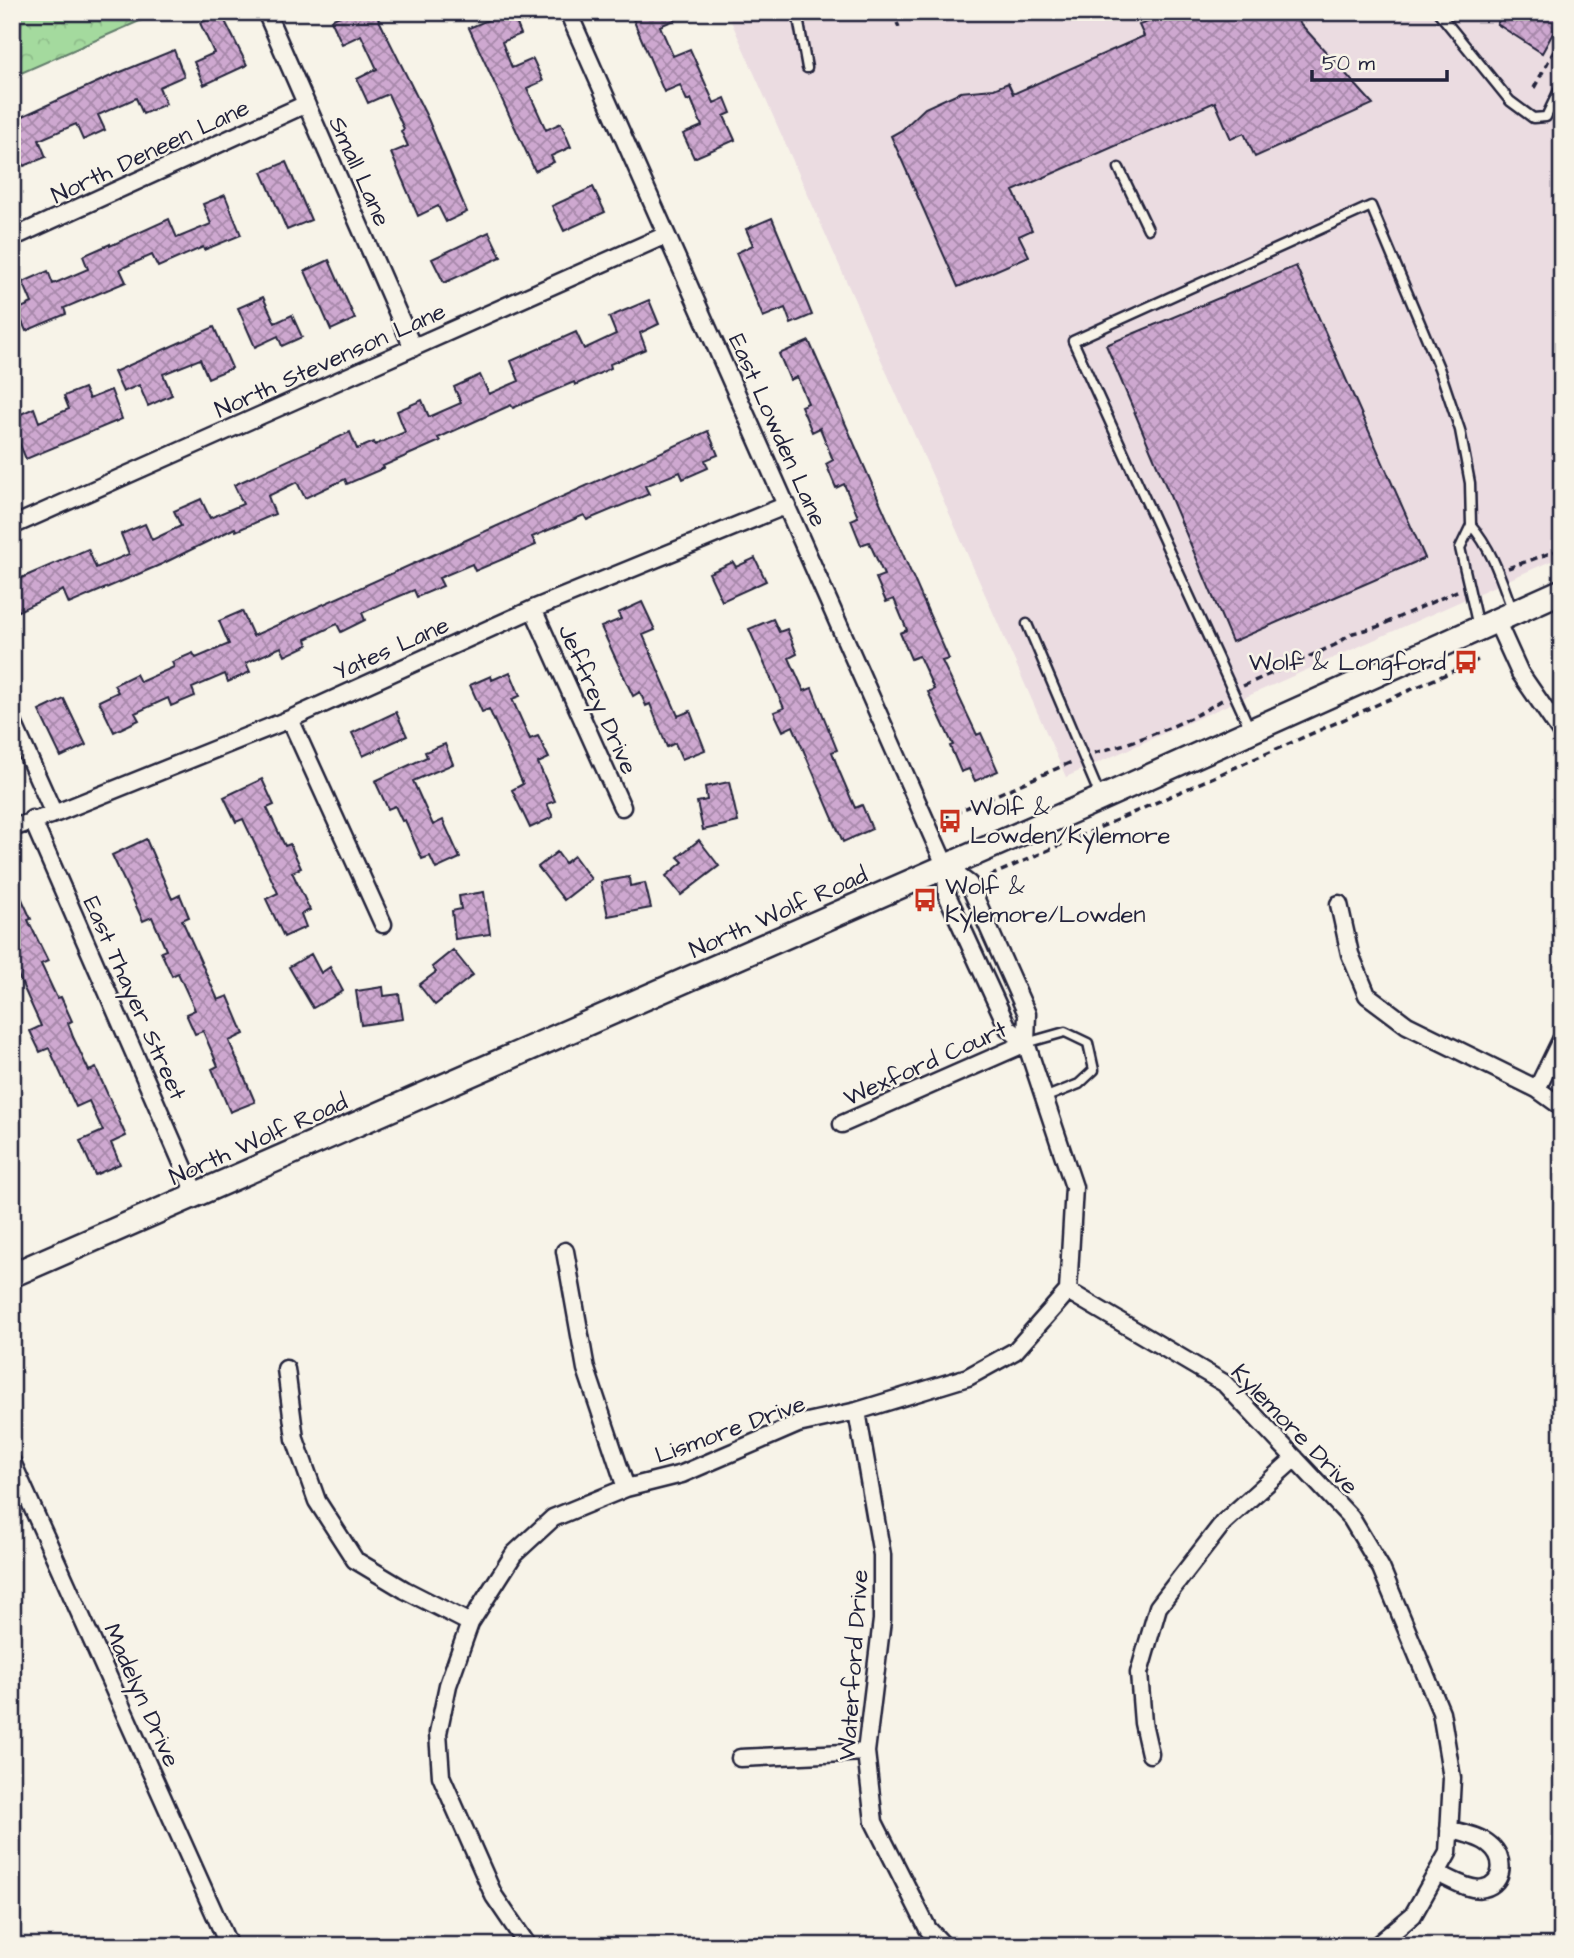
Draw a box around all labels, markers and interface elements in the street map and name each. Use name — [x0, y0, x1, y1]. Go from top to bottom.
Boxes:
scale bar — [1312, 38, 1446, 82]
text: 50 m — [1322, 49, 1376, 78]
street label: North Deneen Lane — [46, 91, 255, 213]
street label: Small Lane — [320, 111, 398, 232]
street label: North Stevenson Lane — [210, 295, 451, 427]
street label: East Lowden Lane — [719, 328, 835, 532]
street label: Yates Lane — [328, 608, 455, 689]
street label: Jeffrey Drive — [548, 619, 645, 780]
place label: Wolf & Longford — [1249, 646, 1446, 681]
bus stop icon: Wolf & Longford — [1452, 648, 1480, 676]
place label: Wolf & Lowden/Kylemore — [970, 791, 1171, 854]
bus stop icon: Wolf & Lowden/Kylemore — [936, 807, 964, 835]
street label: North Wolf Road — [684, 858, 873, 967]
place label: Wolf & Kylemore/Lowden — [945, 870, 1146, 933]
bus stop icon: Wolf & Kylemore/Lowden — [911, 886, 939, 914]
street label: East Thayer Street — [73, 891, 194, 1106]
street label: Wexford Court — [838, 1013, 1013, 1115]
street label: North Wolf Road — [164, 1085, 353, 1194]
street label: Kylemore Drive — [1222, 1357, 1366, 1503]
street label: Lismore Drive — [650, 1387, 810, 1473]
street label: Waterford Drive — [830, 1568, 878, 1762]
street label: Madelyn Drive — [93, 1618, 188, 1773]

